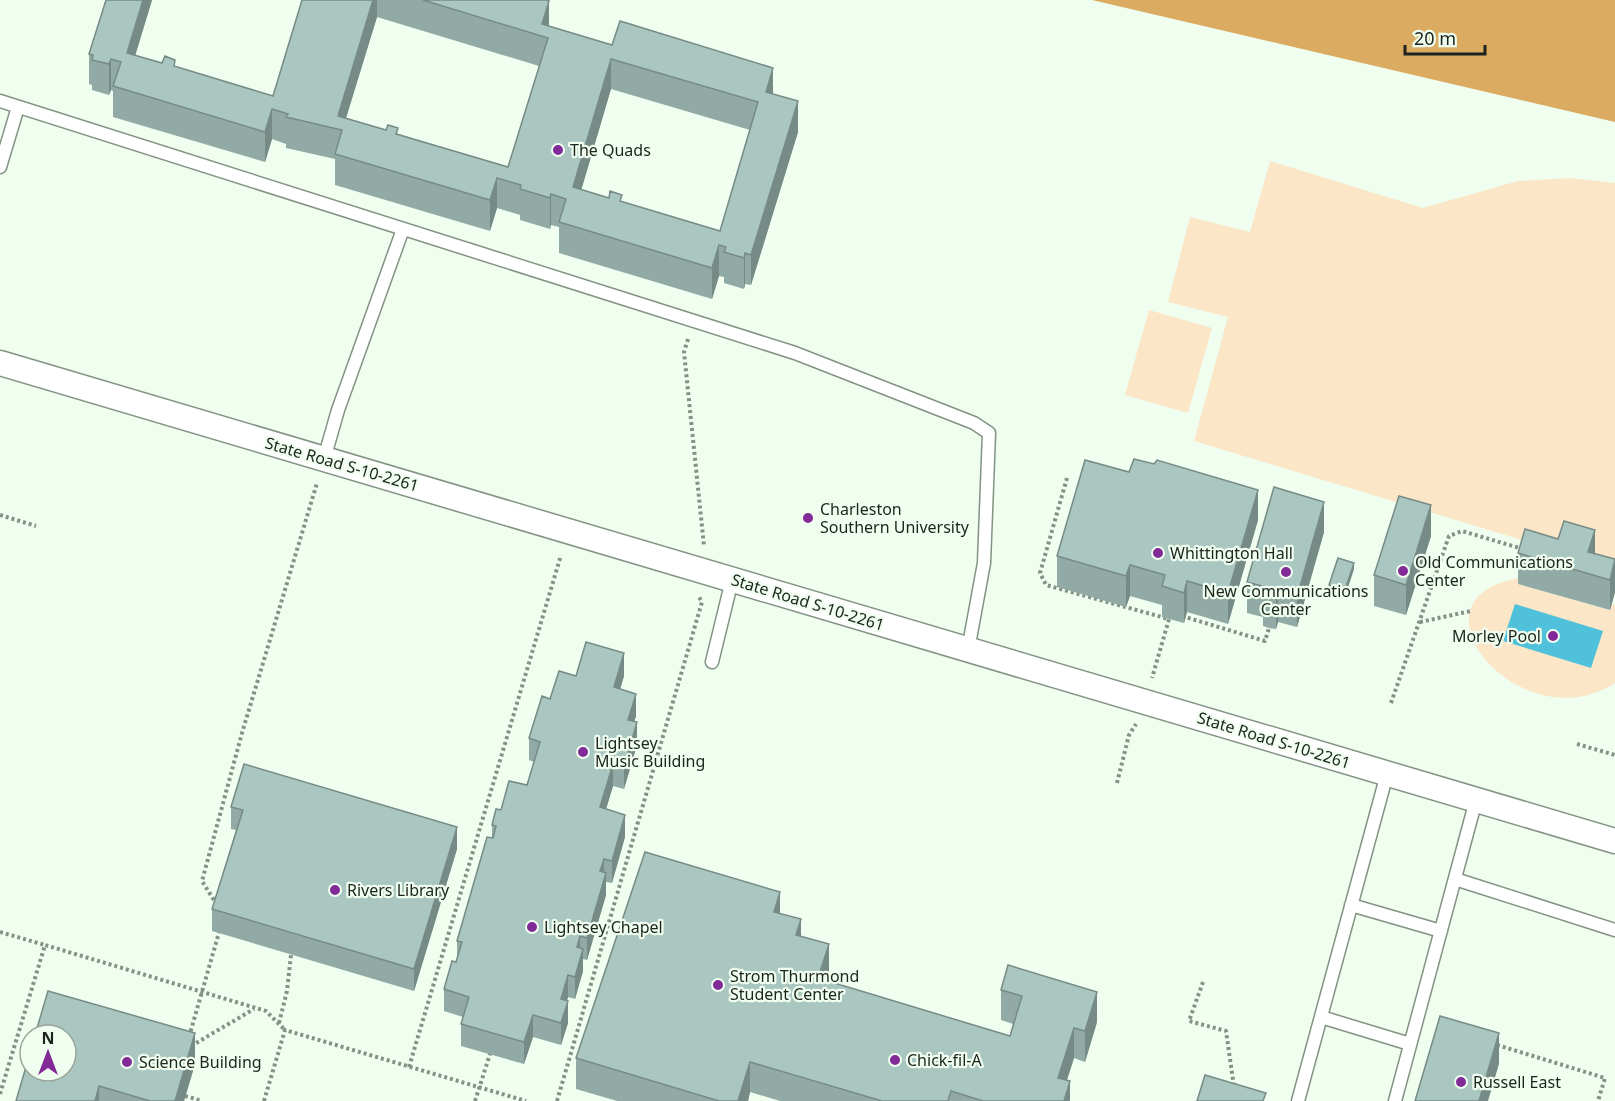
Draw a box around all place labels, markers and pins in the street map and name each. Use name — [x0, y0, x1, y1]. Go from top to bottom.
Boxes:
place label: The Quads — [570, 139, 651, 161]
marker: The Quads — [551, 143, 565, 157]
place label: Charleston Southern University — [820, 498, 970, 538]
marker: Charleston Southern University — [801, 511, 815, 525]
place label: Whittington Hall — [1170, 542, 1293, 564]
marker: Whittington Hall — [1151, 546, 1165, 560]
place label: Old Communications Center — [1415, 551, 1573, 591]
marker: Old Communications Center — [1396, 564, 1410, 578]
marker: New Communications Center — [1279, 565, 1293, 579]
place label: New Communications Center — [1203, 580, 1369, 620]
place label: Morley Pool — [1452, 625, 1541, 647]
marker: Morley Pool — [1546, 629, 1560, 643]
place label: Lightsey Music Building — [595, 732, 705, 772]
marker: Lightsey Music Building — [576, 745, 590, 759]
place label: Rivers Library — [347, 879, 450, 901]
marker: Rivers Library — [328, 883, 342, 897]
place label: Lightsey Chapel — [544, 916, 663, 938]
marker: Lightsey Chapel — [525, 920, 539, 934]
place label: Strom Thurmond Student Center — [730, 965, 859, 1005]
marker: Strom Thurmond Student Center — [711, 978, 725, 992]
place label: Chick-fil-A — [907, 1049, 982, 1071]
place label: Science Building — [139, 1051, 262, 1073]
marker: Chick-fil-A — [888, 1053, 902, 1067]
marker: Science Building — [120, 1055, 134, 1069]
place label: Russell East — [1473, 1071, 1561, 1093]
marker: Russell East — [1454, 1075, 1468, 1089]

